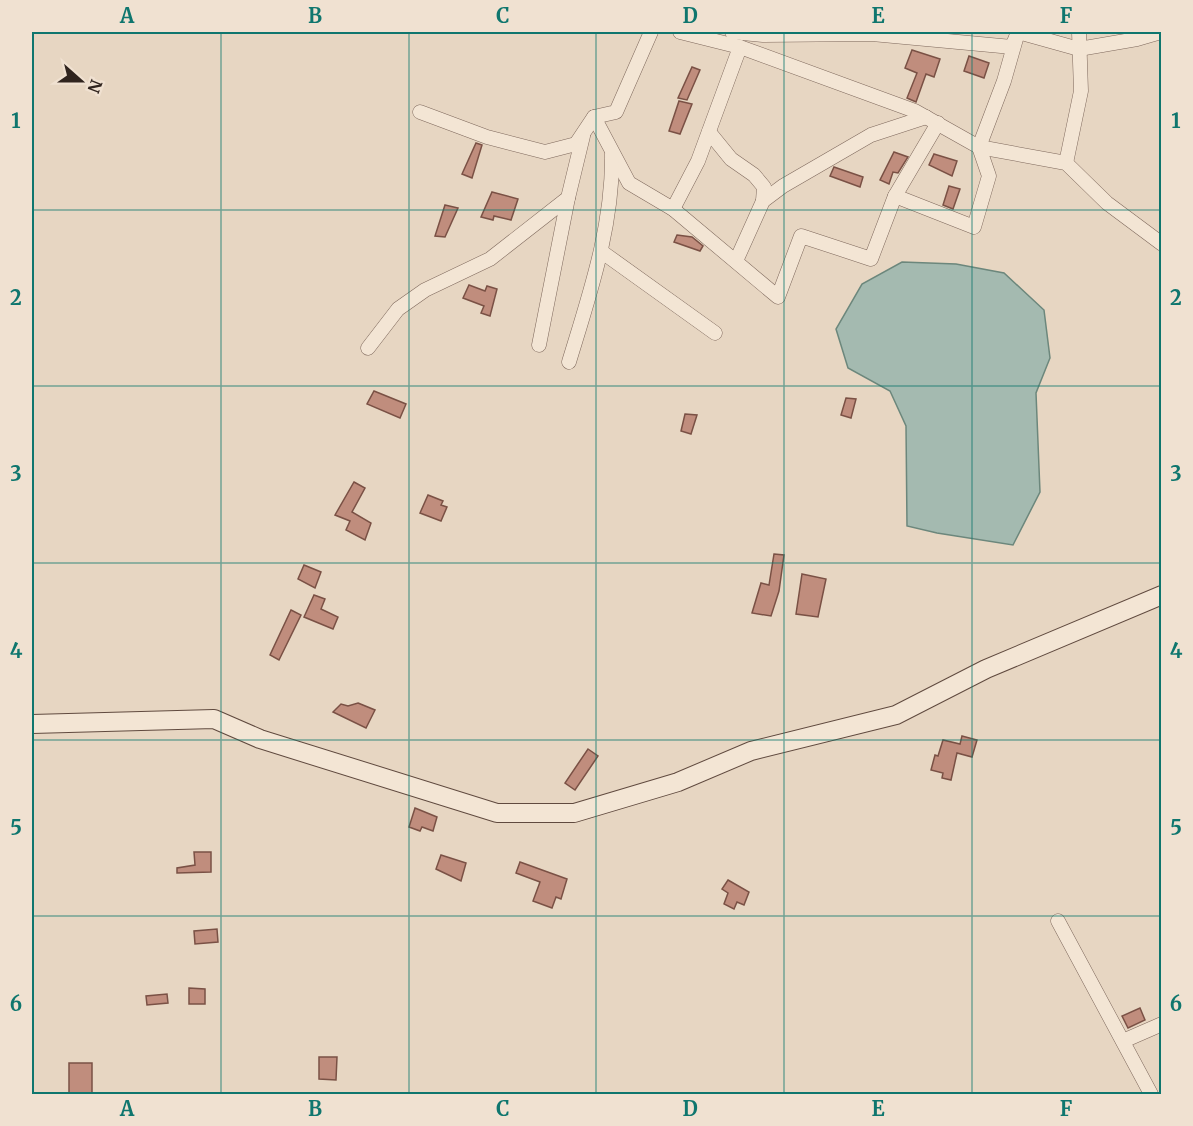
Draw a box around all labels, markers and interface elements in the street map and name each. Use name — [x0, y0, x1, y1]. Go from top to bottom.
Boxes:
text: A — [119, 3, 135, 28]
text: B — [308, 3, 322, 28]
text: C — [496, 3, 510, 28]
text: D — [682, 3, 698, 28]
text: E — [871, 3, 885, 28]
text: F — [1060, 3, 1073, 28]
north arrow — [51, 51, 111, 111]
text: N — [83, 77, 107, 96]
text: 1 — [11, 108, 21, 133]
text: 1 — [1171, 108, 1181, 133]
text: 2 — [10, 285, 22, 310]
text: 2 — [1170, 285, 1182, 310]
text: 3 — [10, 461, 22, 486]
text: 3 — [1170, 461, 1182, 486]
text: 4 — [10, 638, 23, 663]
text: 4 — [1170, 638, 1183, 663]
text: 5 — [10, 815, 22, 840]
text: 5 — [1170, 815, 1182, 840]
text: 6 — [10, 991, 22, 1016]
text: 6 — [1170, 991, 1182, 1016]
text: A — [119, 1096, 135, 1121]
text: B — [308, 1096, 322, 1121]
text: C — [496, 1096, 510, 1121]
text: D — [682, 1096, 698, 1121]
text: E — [871, 1096, 885, 1121]
text: F — [1060, 1096, 1073, 1121]

